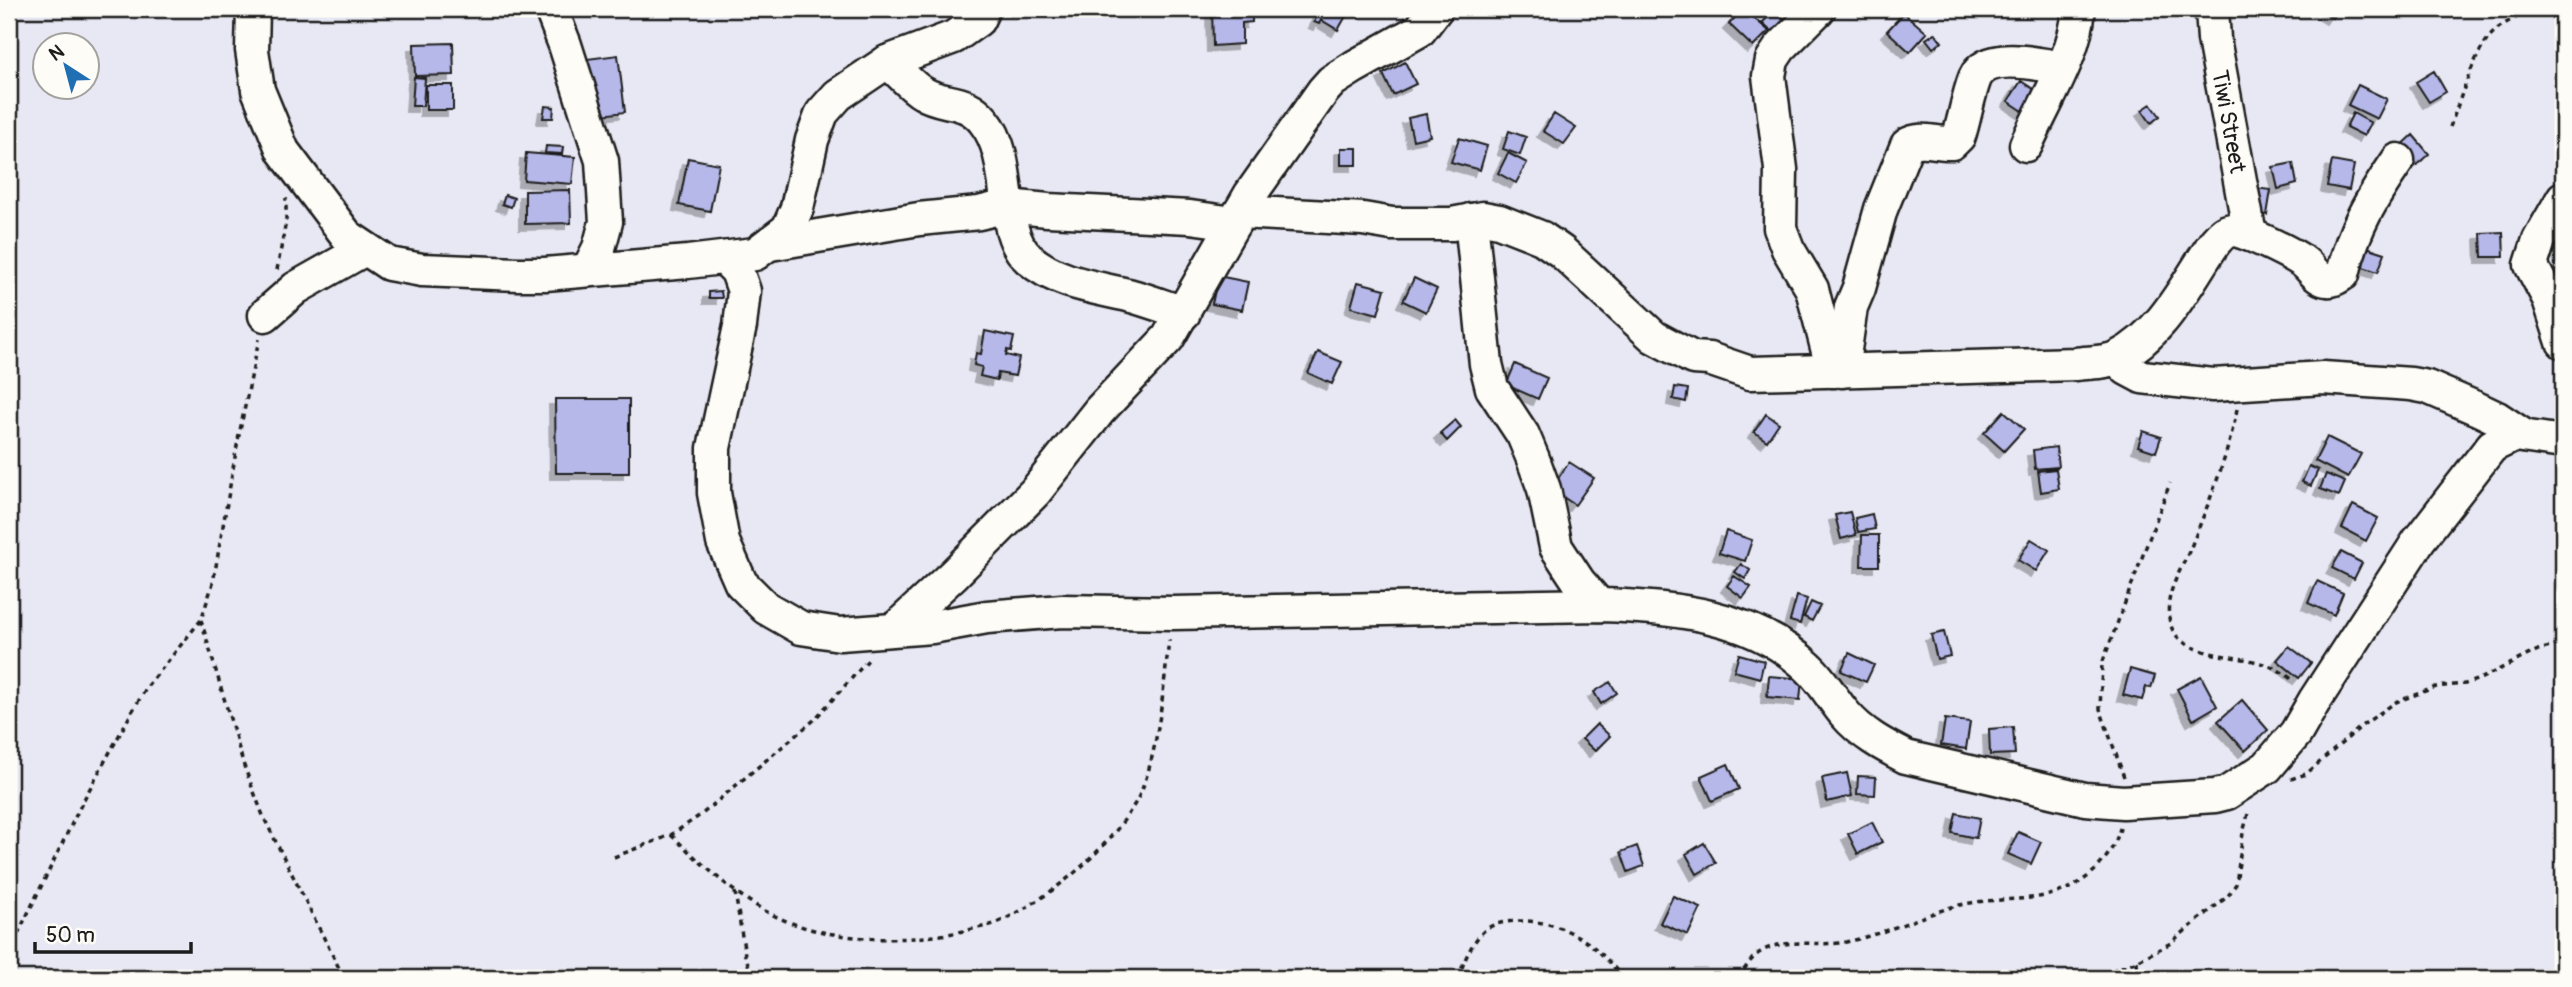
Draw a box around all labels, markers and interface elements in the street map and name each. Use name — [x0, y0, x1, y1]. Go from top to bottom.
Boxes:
north arrow — [32, 32, 102, 102]
text: N — [44, 39, 69, 67]
street label: Tiwi Street — [2206, 68, 2253, 176]
scale bar — [35, 910, 191, 954]
text: 50 m — [46, 922, 95, 949]

